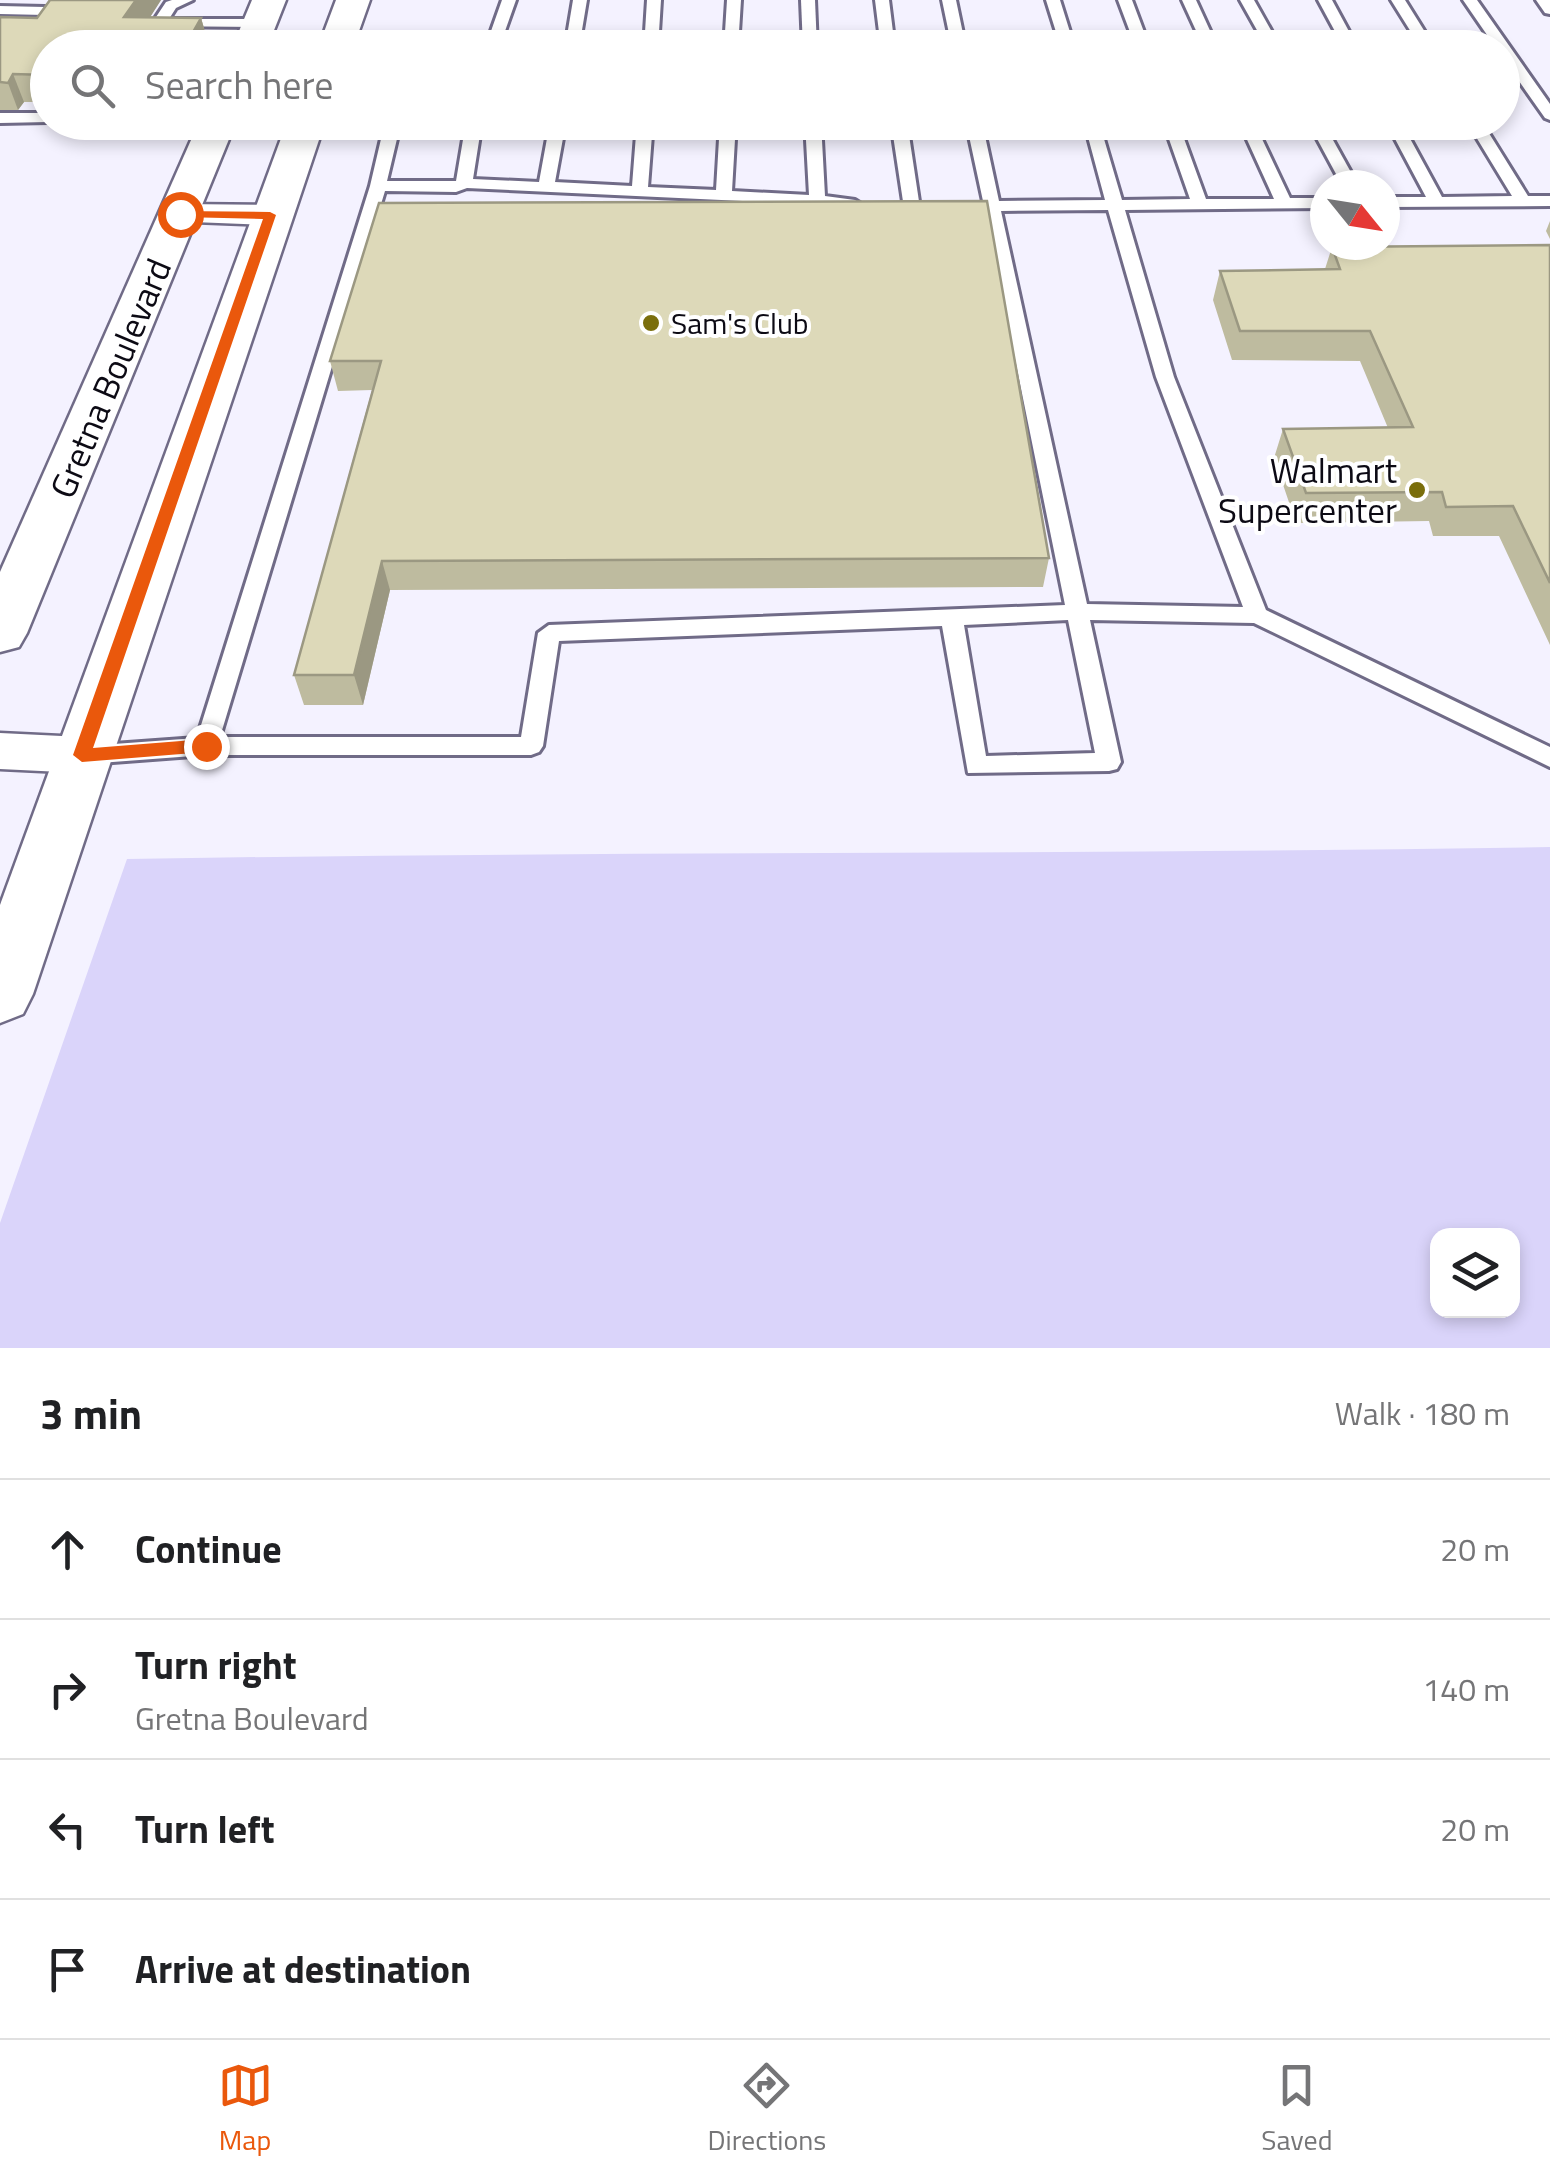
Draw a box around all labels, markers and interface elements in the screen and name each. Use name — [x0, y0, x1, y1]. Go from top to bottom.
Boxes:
search box — [30, 30, 1520, 140]
text: Search here — [145, 56, 333, 114]
icon: search — [65, 58, 120, 113]
north arrow — [1310, 170, 1400, 260]
route start — [158, 192, 204, 238]
street label: Gretna Boulevard — [35, 250, 185, 506]
place label: Sam's Club — [671, 300, 809, 346]
marker: Sam's Club — [640, 312, 662, 334]
place label: Walmart Supercenter — [1218, 443, 1397, 537]
marker: Walmart Supercenter — [1406, 479, 1428, 501]
route end — [184, 724, 230, 770]
map controls — [1430, 1228, 1520, 1318]
button: layers — [1430, 1228, 1520, 1318]
text: 3 min — [40, 1381, 142, 1445]
text: Walk · 180 m — [1335, 1389, 1510, 1437]
text: Continue — [135, 1520, 282, 1578]
icon: ahead — [40, 1522, 95, 1577]
text: 20 m — [1440, 1525, 1510, 1573]
text: Turn right — [135, 1636, 297, 1694]
icon: right — [40, 1662, 95, 1717]
text: 140 m — [1422, 1665, 1510, 1713]
text: Gretna Boulevard — [135, 1694, 369, 1742]
text: Turn left — [135, 1800, 275, 1858]
icon: left — [40, 1802, 95, 1857]
text: 20 m — [1440, 1805, 1510, 1853]
text: Arrive at destination — [135, 1940, 471, 1998]
icon: arrive — [40, 1942, 95, 1997]
tab: Map — [218, 2058, 273, 2161]
tab: Directions — [708, 2058, 826, 2161]
tab: Saved — [1261, 2058, 1332, 2161]

